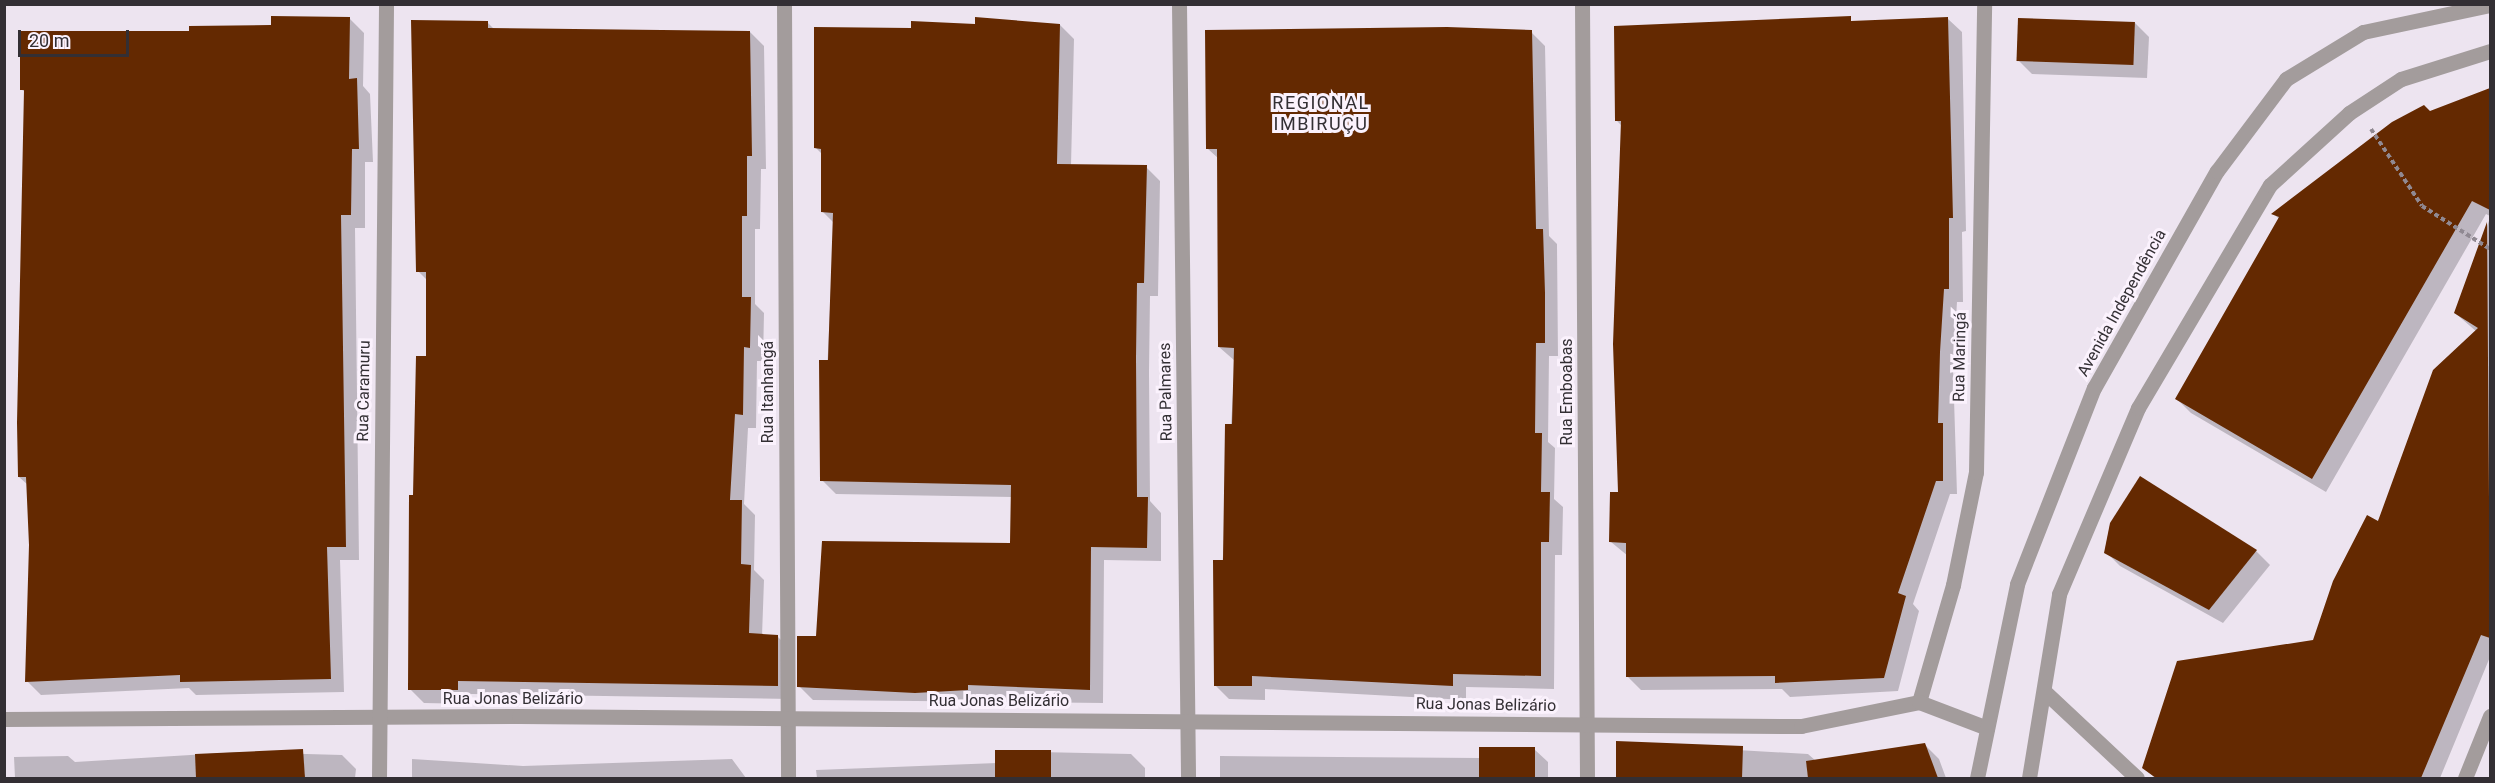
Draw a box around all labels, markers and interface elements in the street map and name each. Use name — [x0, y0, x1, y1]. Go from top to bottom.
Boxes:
scale bar — [21, 18, 132, 56]
text: 20 m — [29, 30, 69, 51]
district label: REGIONAL IMBIRUÇU — [1272, 93, 1370, 136]
street label: Avenida Independência — [2074, 226, 2170, 380]
street label: Rua Maringá — [1950, 312, 1970, 402]
street label: Rua Emboabas — [1557, 338, 1577, 446]
street label: Rua Caramuru — [354, 340, 374, 442]
street label: Rua Itanhangá — [758, 341, 778, 443]
street label: Rua Palmares — [1156, 342, 1176, 442]
street label: Rua Jonas Belizário — [443, 689, 583, 709]
street label: Rua Jonas Belizário — [929, 691, 1069, 711]
street label: Rua Jonas Belizário — [1416, 694, 1556, 716]

